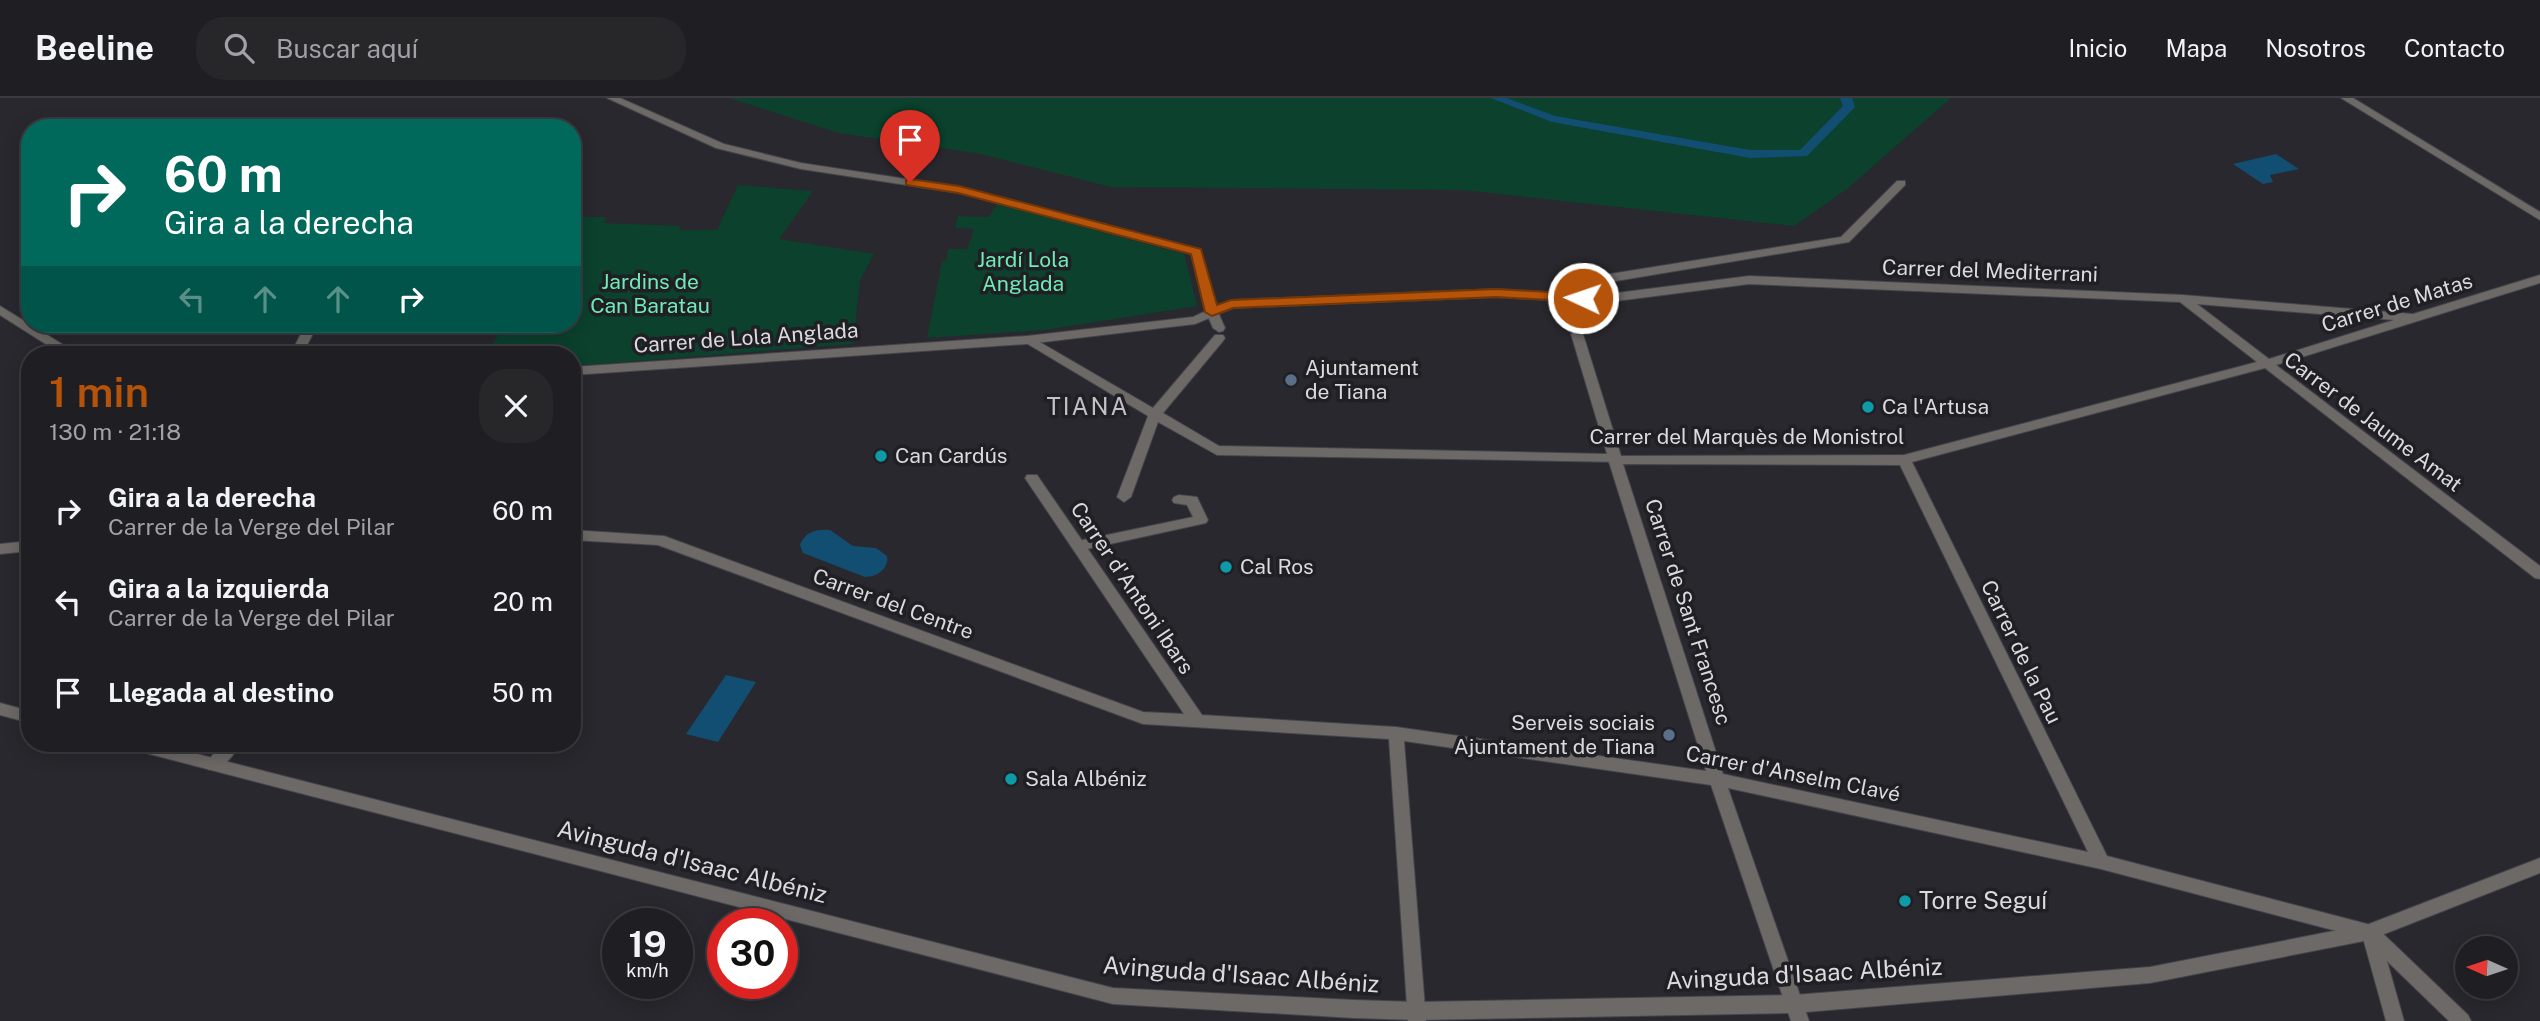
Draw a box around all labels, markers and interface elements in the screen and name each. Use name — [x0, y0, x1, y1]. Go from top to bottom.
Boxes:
search box — [196, 17, 686, 80]
text: Beeline — [35, 29, 154, 67]
icon: search — [220, 29, 258, 67]
text: Buscar aquí — [276, 33, 418, 64]
text: Inicio — [2068, 34, 2127, 62]
text: Mapa — [2165, 34, 2227, 62]
text: Nosotros — [2265, 34, 2366, 62]
text: Contacto — [2404, 34, 2505, 62]
pin — [880, 110, 940, 182]
icon: arrive — [891, 121, 929, 159]
text: 60 m — [164, 145, 283, 203]
icon: right — [49, 147, 140, 238]
text: Gira a la derecha — [164, 204, 414, 241]
park label: Jardí Lola Anglada — [977, 247, 1069, 296]
street label: Carrer del Mediterrani — [1882, 254, 2098, 287]
position arrow — [1546, 261, 1620, 335]
street label: Carrer de Matas — [2318, 268, 2475, 337]
park label: Jardins de Can Baratau — [590, 269, 710, 318]
icon: left — [173, 280, 211, 318]
icon: ahead — [246, 280, 284, 318]
icon: ahead — [319, 280, 357, 318]
icon: right — [392, 280, 430, 318]
street label: Carrer de Lola Anglada — [633, 317, 859, 358]
street label: Carrer de Jaume Amat — [2280, 347, 2467, 497]
place label: Ajuntament de Tiana — [1305, 355, 1419, 404]
text: 1 min — [49, 367, 149, 416]
button: close — [479, 369, 553, 443]
marker: Ajuntament de Tiana — [1283, 372, 1299, 388]
district label: TIANA — [1046, 392, 1130, 420]
place label: Ca l'Artusa — [1882, 394, 1989, 419]
marker: Ca l'Artusa — [1860, 399, 1876, 415]
text: 130 m · 21:18 — [49, 418, 181, 445]
street label: Carrer del Marquès de Monistrol — [1590, 424, 1904, 449]
place label: Can Cardús — [895, 443, 1007, 468]
marker: Can Cardús — [873, 448, 889, 464]
text: Gira a la derecha — [108, 482, 316, 513]
icon: right — [49, 492, 87, 530]
text: 60 m — [492, 495, 553, 526]
street label: Carrer de Sant Francesc — [1640, 496, 1737, 728]
street label: Carrer d'Antoni Ibars — [1066, 497, 1199, 679]
text: Carrer de la Verge del Pilar — [108, 513, 395, 540]
place label: Cal Ros — [1240, 554, 1314, 579]
marker: Cal Ros — [1218, 559, 1234, 575]
street label: Carrer del Centre — [809, 563, 977, 644]
text: Gira a la izquierda — [108, 573, 330, 604]
street label: Carrer de la Pau — [1976, 576, 2067, 728]
icon: left — [49, 583, 87, 621]
text: 20 m — [493, 586, 553, 617]
text: Carrer de la Verge del Pilar — [108, 604, 395, 631]
icon: arrive — [49, 674, 87, 712]
text: Llegada al destino — [108, 677, 334, 708]
text: 50 m — [492, 677, 553, 708]
place label: Serveis sociais Ajuntament de Tiana — [1454, 710, 1655, 759]
marker: Serveis sociais Ajuntament de Tiana — [1661, 727, 1677, 743]
street label: Carrer d'Anselm Clavé — [1684, 740, 1902, 807]
place label: Sala Albéniz — [1025, 766, 1147, 791]
marker: Sala Albéniz — [1003, 771, 1019, 787]
street label: Avinguda d'Isaac Albéniz — [554, 814, 830, 908]
place label: Torre Seguí — [1919, 886, 2048, 914]
marker: Torre Seguí — [1897, 893, 1913, 909]
speed limit sign: 30 — [707, 908, 798, 999]
text: 19 — [628, 924, 667, 965]
north arrow — [2455, 936, 2518, 999]
map controls — [2455, 936, 2518, 999]
street label: Avinguda d'Isaac Albéniz — [1102, 950, 1380, 998]
street label: Avinguda d'Isaac Albéniz — [1665, 952, 1943, 994]
text: km/h — [626, 960, 669, 981]

